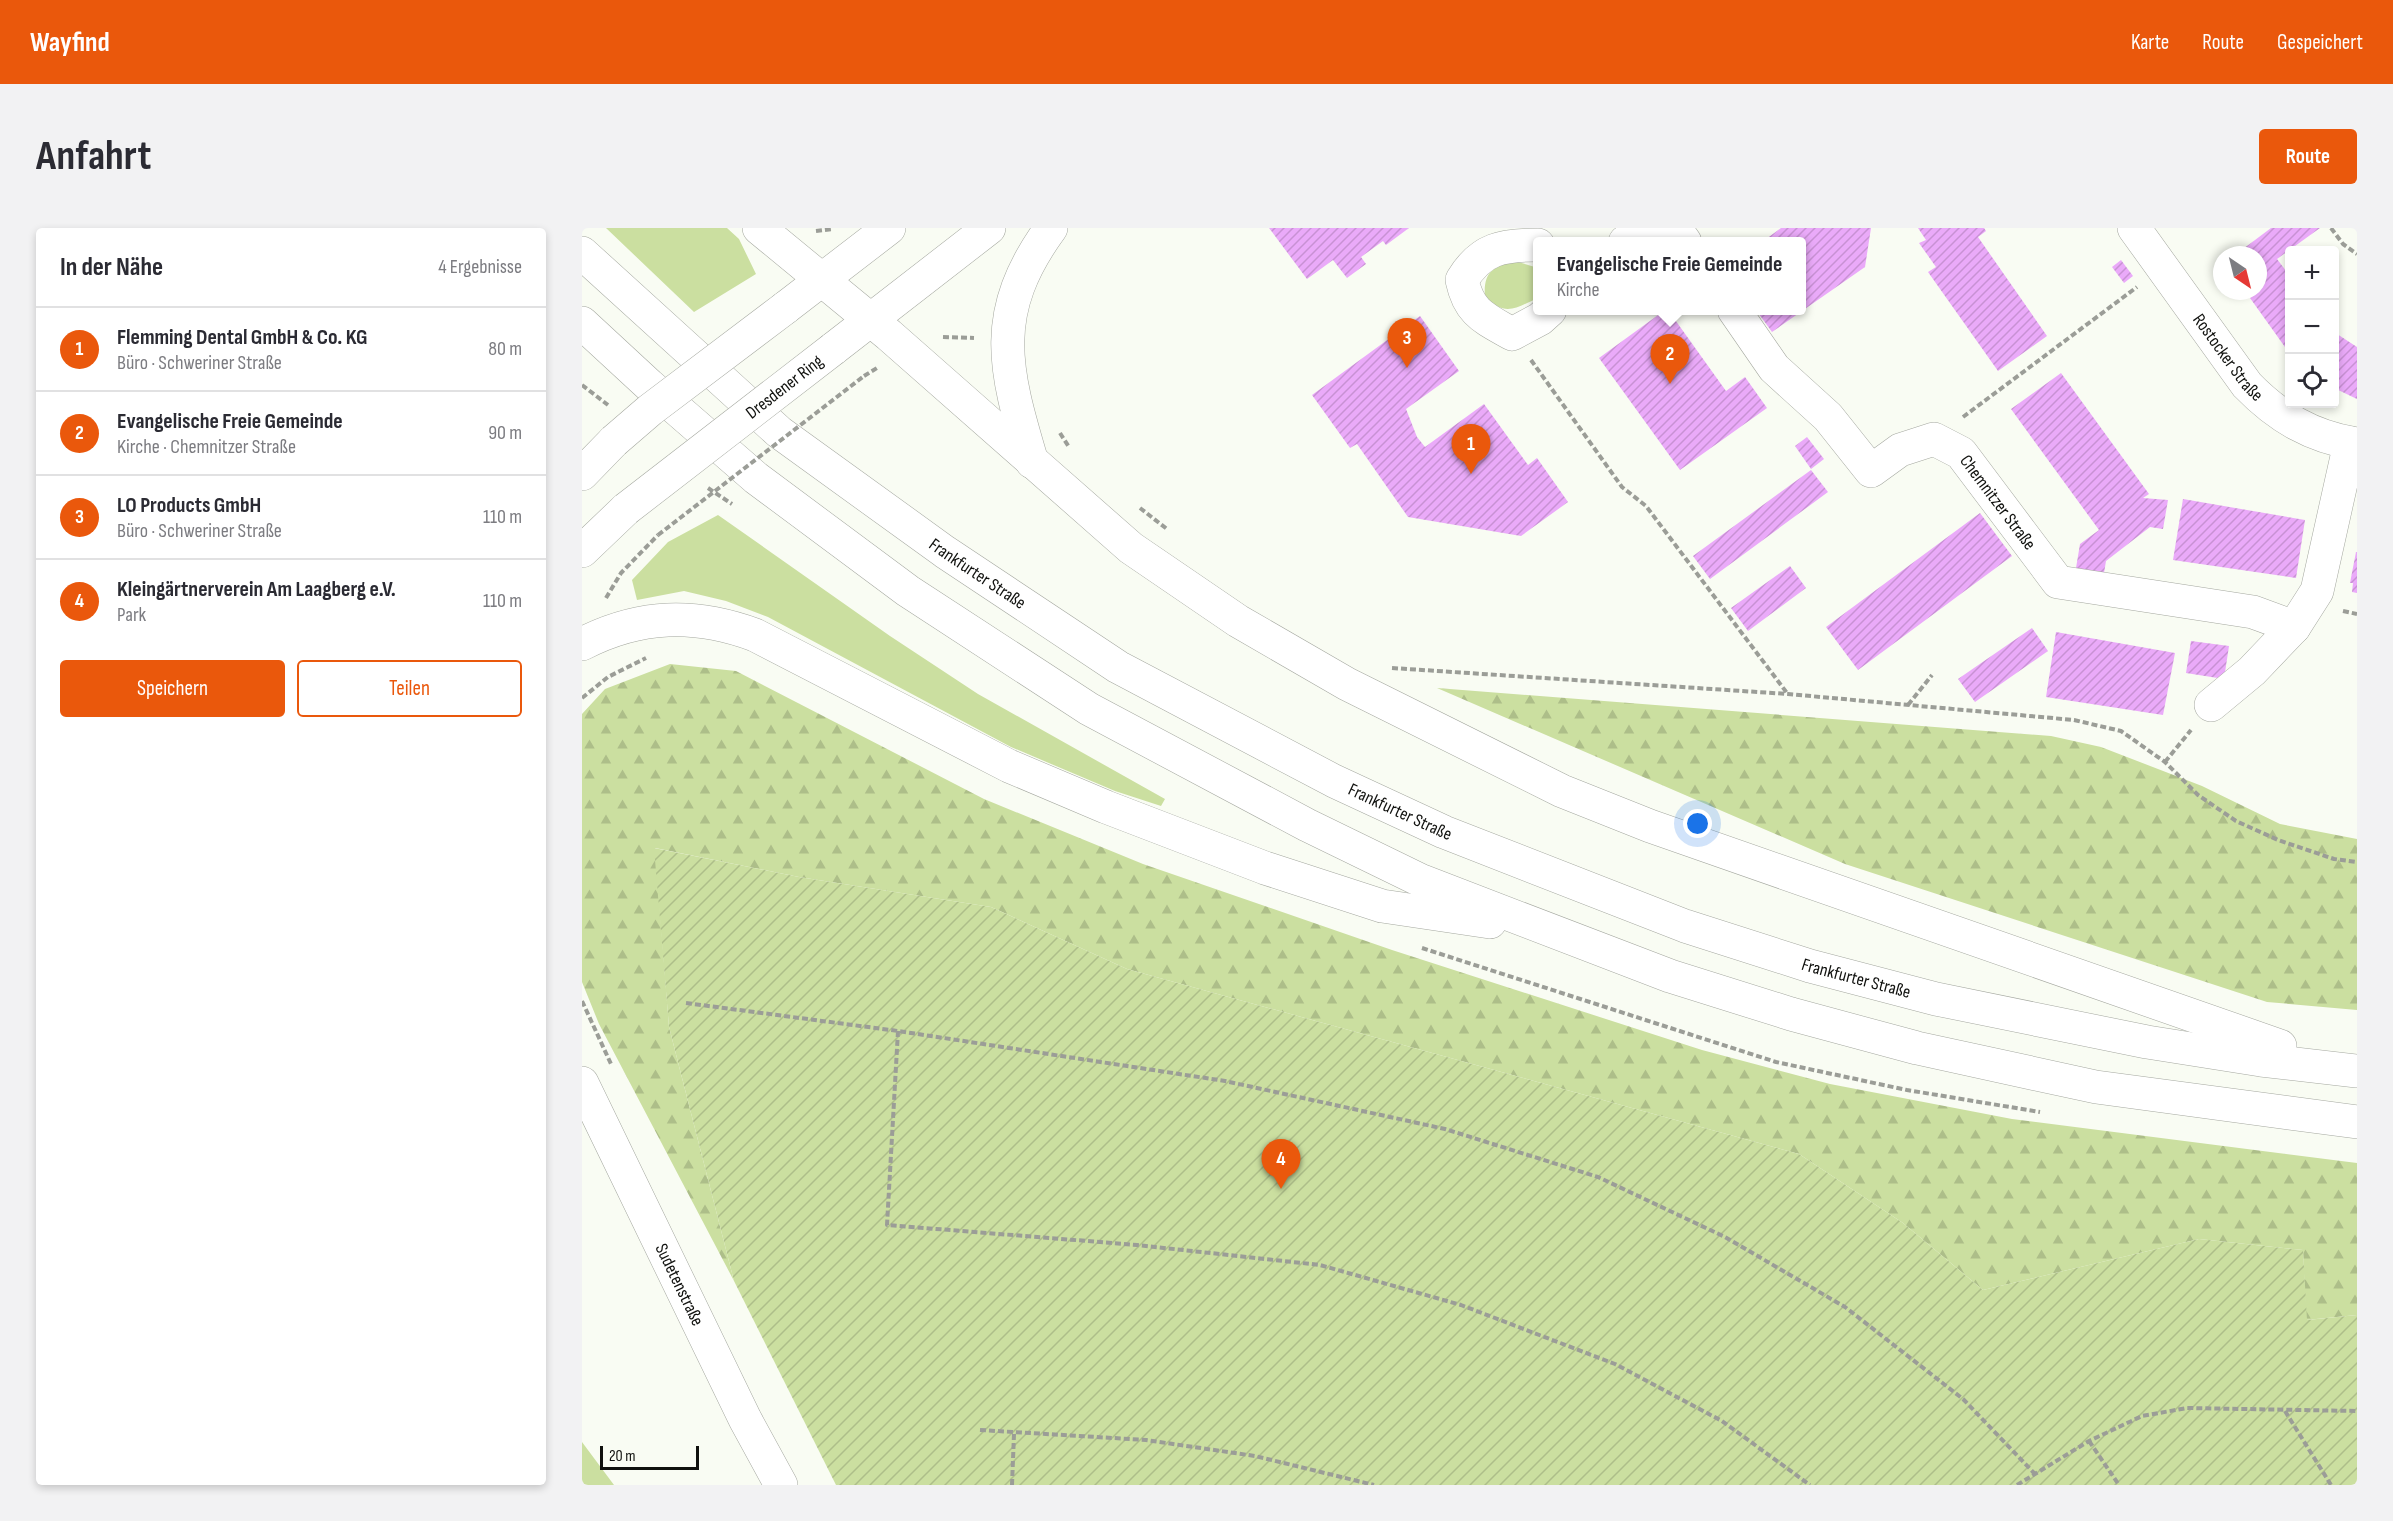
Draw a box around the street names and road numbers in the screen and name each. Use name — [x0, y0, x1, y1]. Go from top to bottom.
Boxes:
street label: Rostocker Straße — [2188, 310, 2267, 406]
street label: Dresdener Ring — [742, 351, 827, 423]
street label: Chemnitzer Straße — [1955, 451, 2040, 554]
street label: Frankfurter Straße — [925, 534, 1030, 614]
street label: Frankfurter Straße — [1345, 779, 1455, 845]
street label: Frankfurter Straße — [1799, 954, 1913, 1003]
street label: Sudetenstraße — [650, 1240, 708, 1329]

